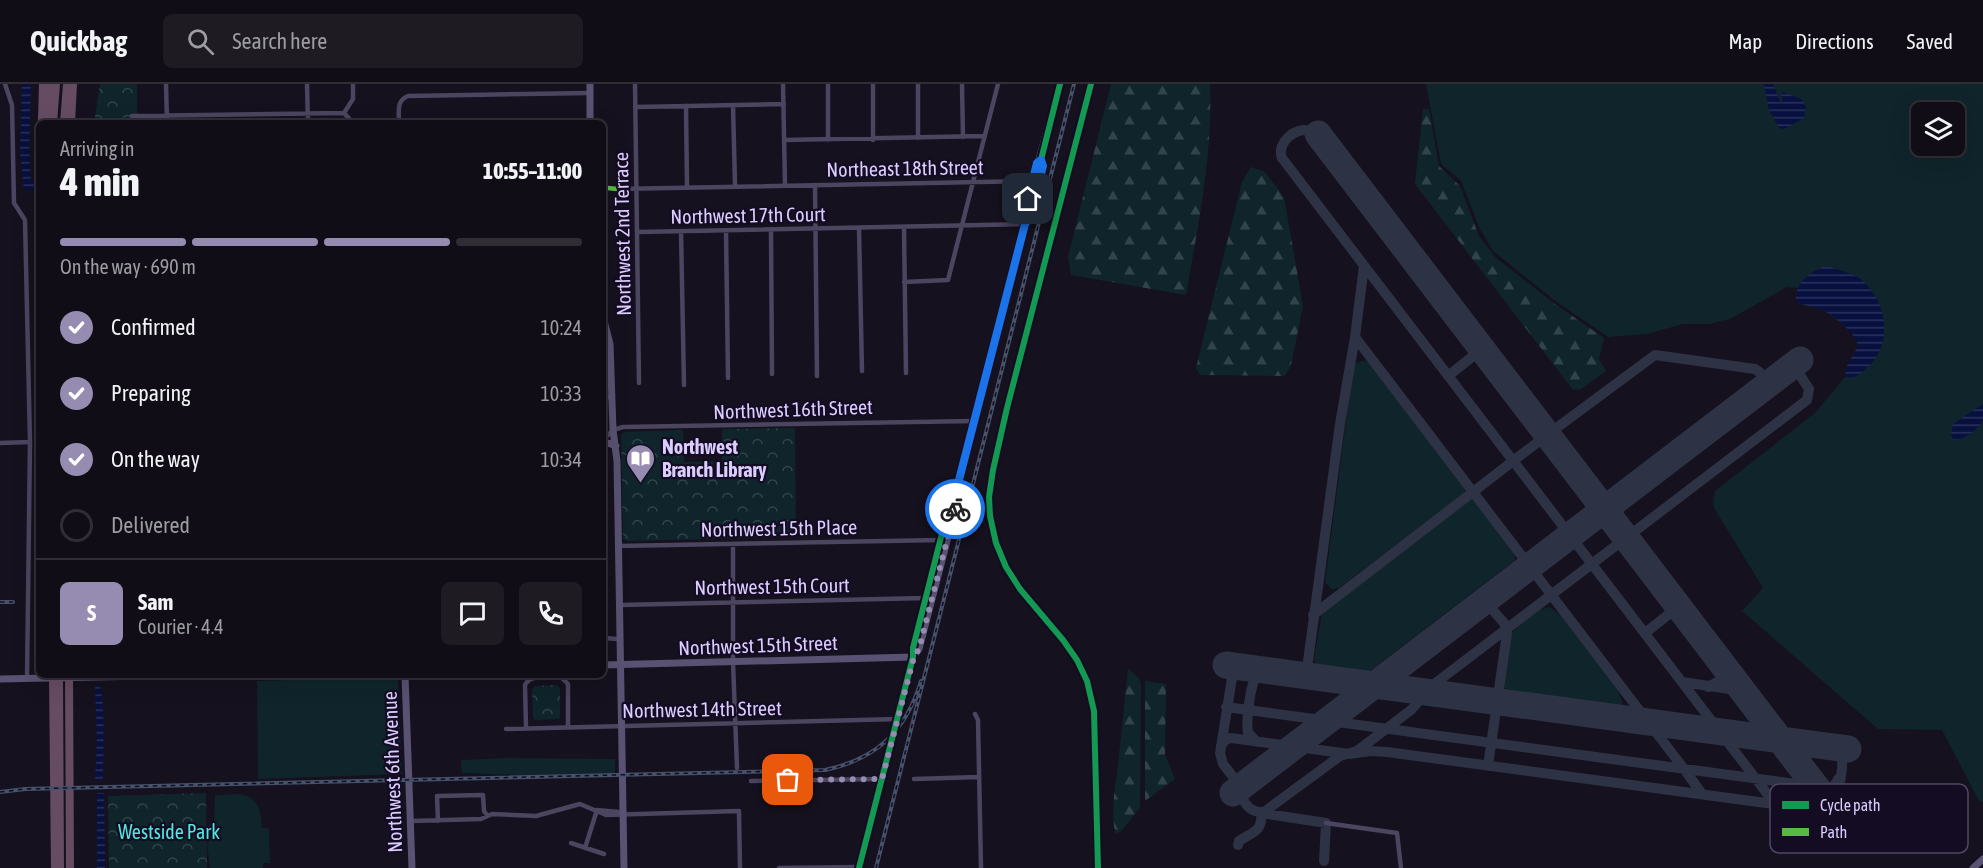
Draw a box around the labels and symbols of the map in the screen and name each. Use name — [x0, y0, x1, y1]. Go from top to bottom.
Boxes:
street label: Northwest 2nd Terrace — [609, 152, 635, 316]
street label: Northeast 18th Street — [826, 155, 984, 181]
pin — [1002, 173, 1053, 224]
street label: Northwest 17th Court — [670, 202, 826, 228]
street label: Northwest 16th Street — [713, 395, 873, 423]
place label: Northwest Branch Library — [662, 435, 767, 481]
library icon: Northwest Branch Library — [625, 442, 657, 484]
courier — [925, 479, 985, 539]
street label: Northwest 15th Place — [700, 515, 858, 541]
street label: Northwest 15th Court — [694, 573, 850, 599]
street label: Northwest 15th Street — [678, 631, 838, 659]
street label: Northwest 6th Avenue — [378, 691, 406, 853]
street label: Northwest 14th Street — [622, 696, 782, 722]
pin — [762, 754, 813, 805]
legend — [1770, 784, 1968, 853]
text: Cycle path — [1820, 796, 1880, 815]
park label: Westside Park — [118, 820, 220, 843]
text: Path — [1820, 823, 1847, 841]

